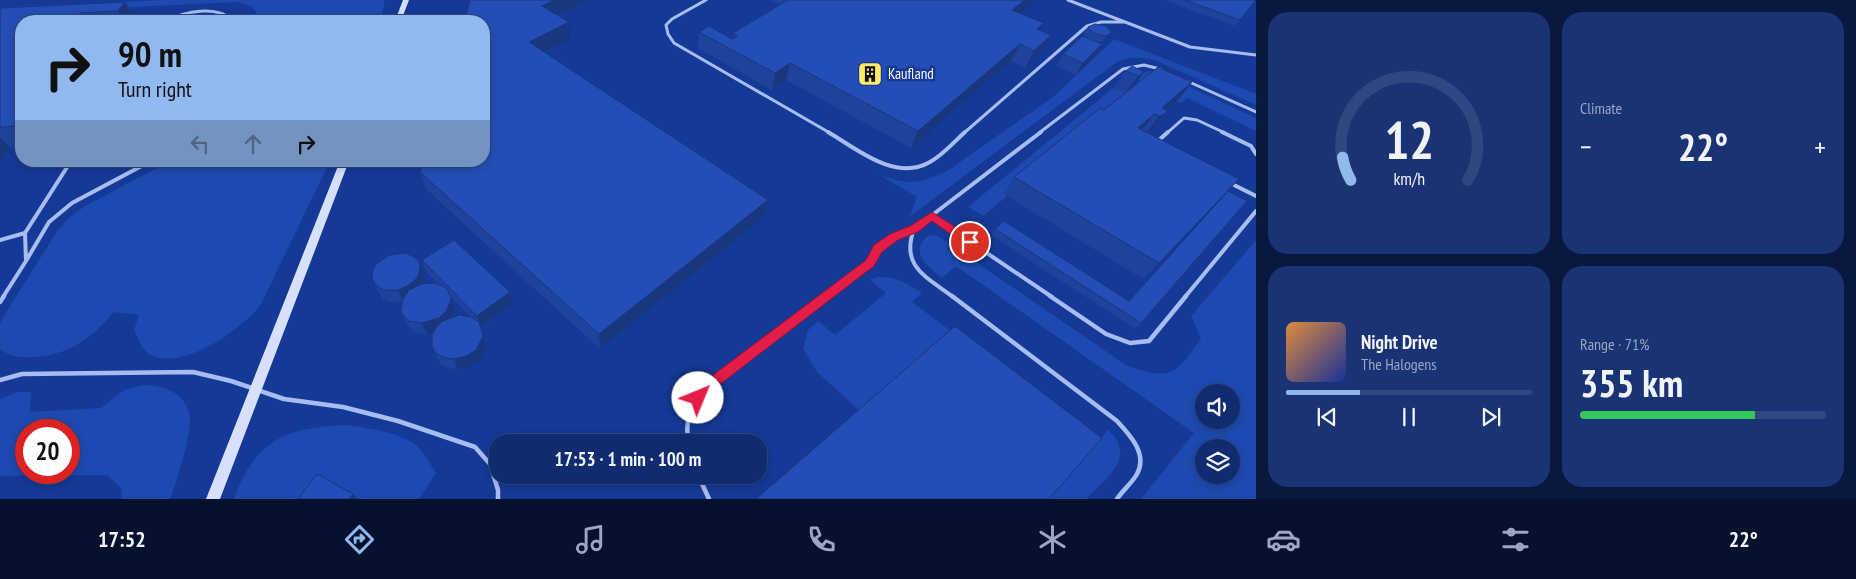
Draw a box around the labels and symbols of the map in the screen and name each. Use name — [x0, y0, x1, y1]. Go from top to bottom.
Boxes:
building icon: Kaufland — [857, 61, 883, 87]
place label: Kaufland — [888, 64, 934, 83]
pin — [949, 221, 991, 263]
position arrow — [671, 371, 723, 423]
speed limit sign: 20 — [15, 419, 80, 484]

